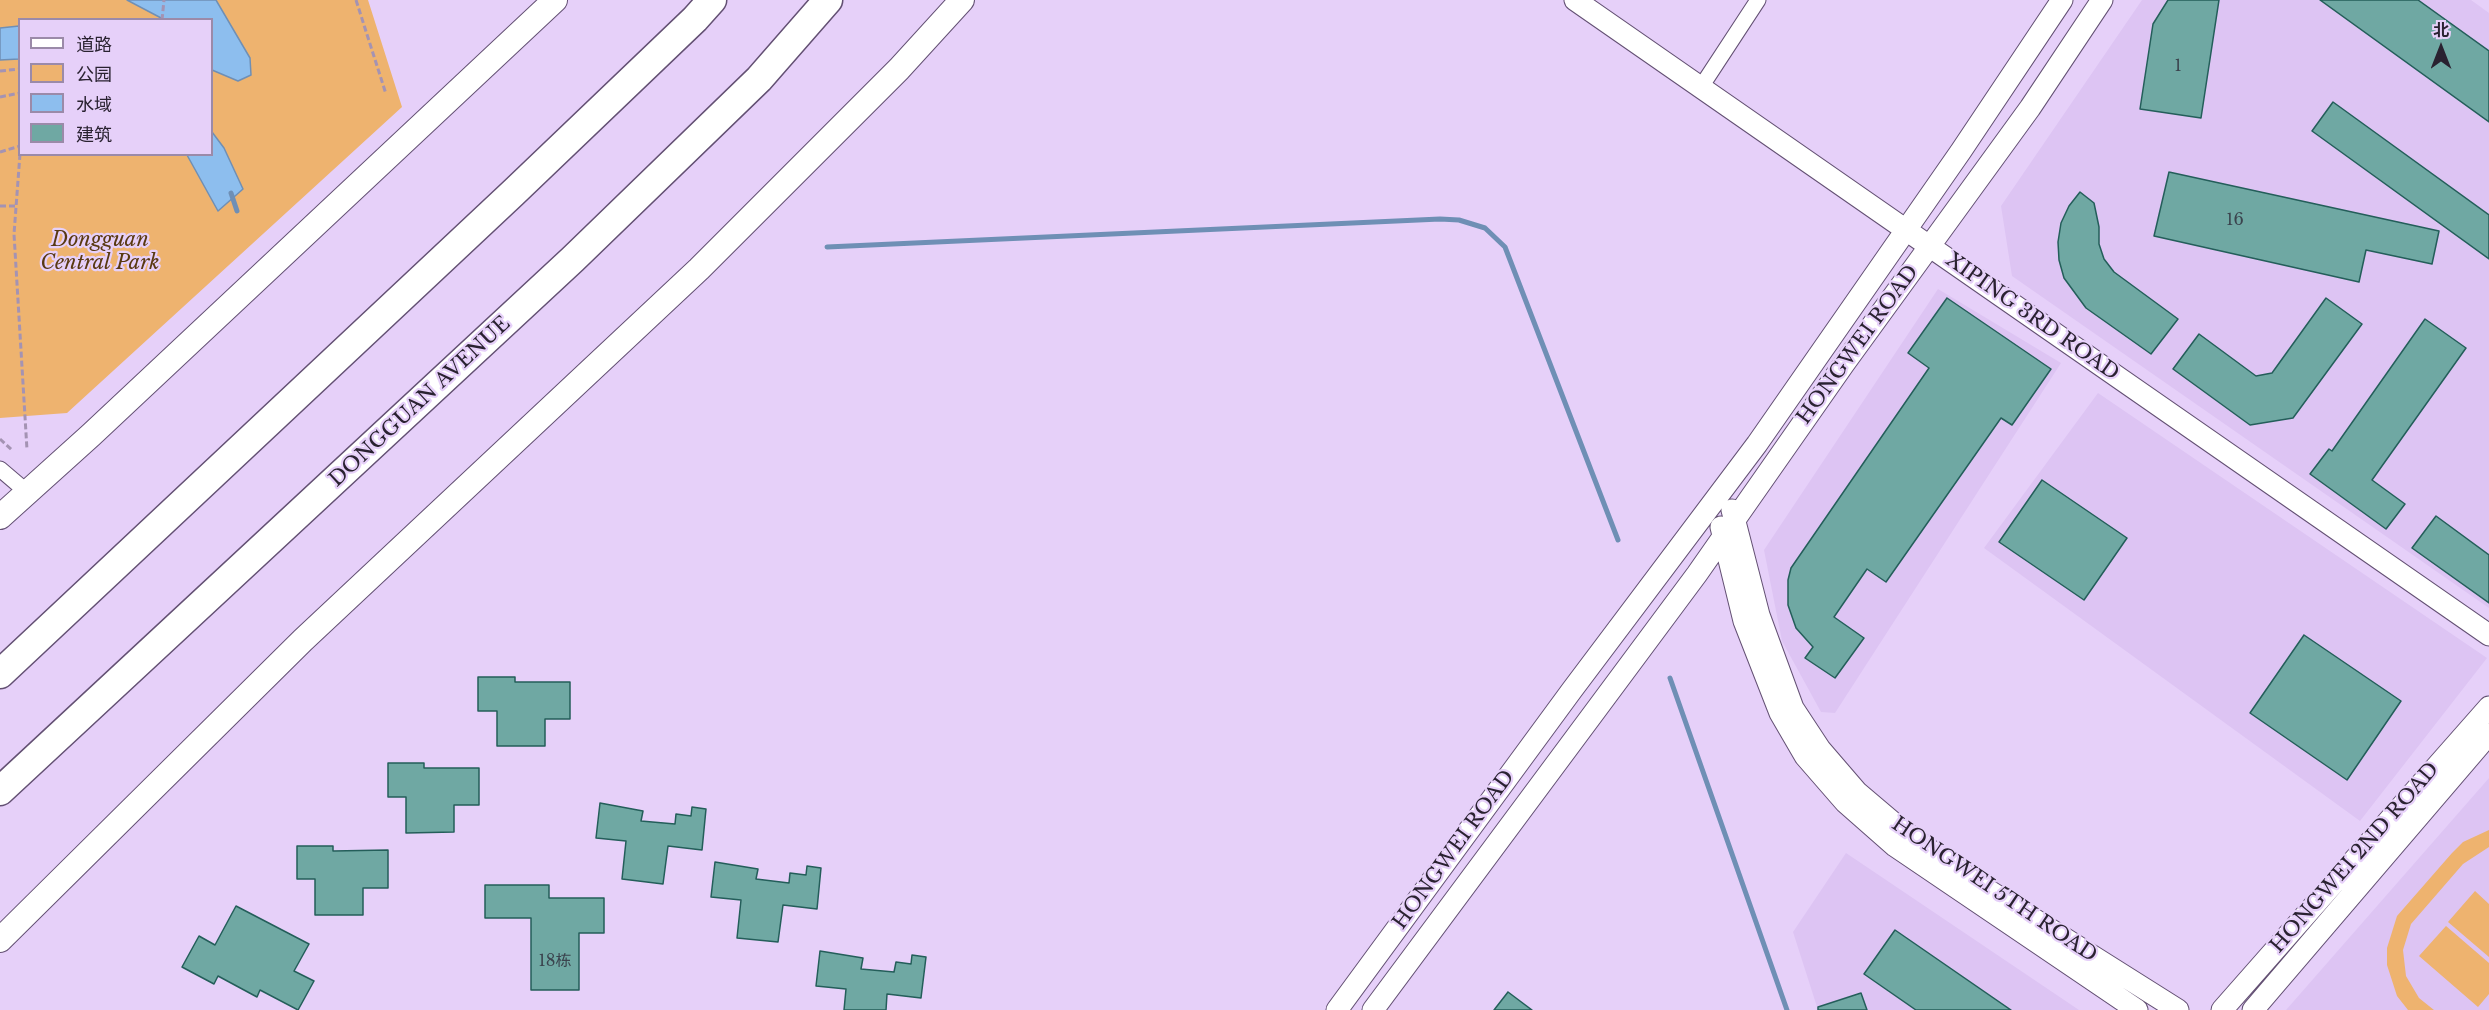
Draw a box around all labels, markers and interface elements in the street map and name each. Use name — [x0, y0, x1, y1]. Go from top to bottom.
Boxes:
legend — [18, 18, 213, 156]
north arrow — [2411, 18, 2471, 78]
text: 北 — [2433, 20, 2449, 40]
text: 道路 — [76, 34, 112, 56]
house number: 1 — [2174, 56, 2182, 76]
text: 公园 — [76, 64, 112, 86]
text: 水域 — [76, 94, 112, 116]
text: 建筑 — [76, 124, 112, 146]
house number: 16 — [2226, 210, 2244, 230]
park label: Dongguan Central Park — [40, 228, 160, 275]
street label: XIPING 3RD ROAD — [1941, 248, 2123, 386]
street label: HONGWEI ROAD — [1792, 261, 1924, 429]
street label: DONGGUAN AVENUE — [325, 312, 515, 492]
street label: HONGWEI 2ND ROAD — [2266, 758, 2444, 958]
street label: HONGWEI ROAD — [1388, 766, 1520, 934]
street label: HONGWEI 5TH ROAD — [1887, 812, 2101, 968]
house number: 18栋 — [539, 951, 571, 971]

